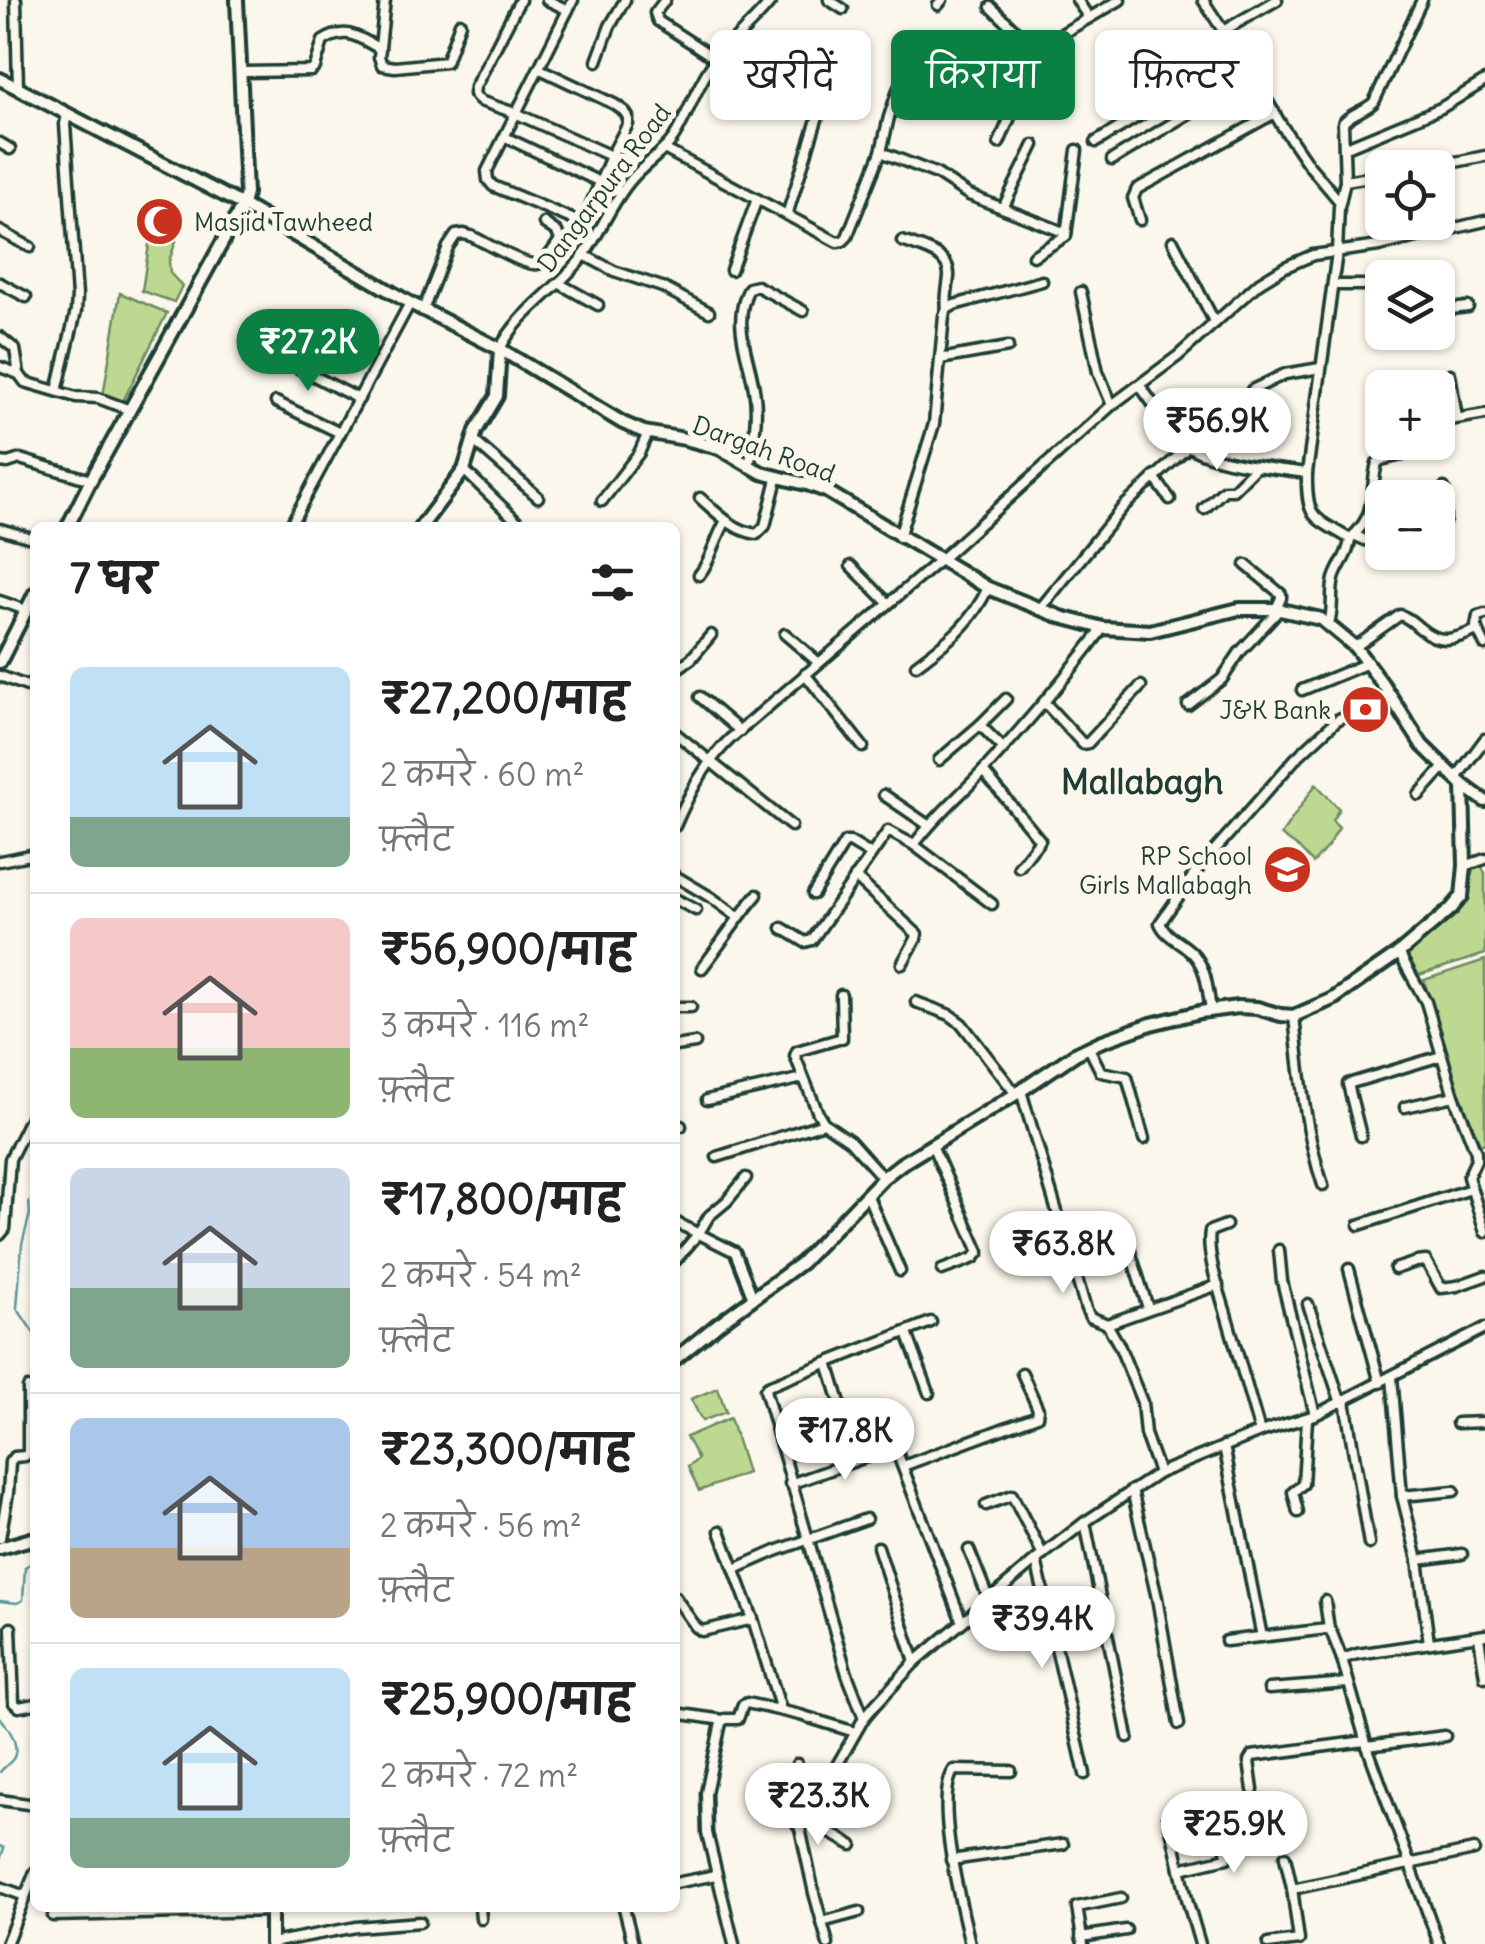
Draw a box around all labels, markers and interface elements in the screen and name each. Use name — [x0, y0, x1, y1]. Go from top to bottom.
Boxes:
chip: खरीदें — [710, 30, 871, 120]
chip: किराया — [891, 30, 1075, 120]
chip: फ़िल्टर — [1095, 30, 1273, 120]
street label: Dangarpura Road — [530, 97, 678, 279]
map controls — [1365, 150, 1455, 570]
button: locate — [1365, 150, 1455, 240]
mosque icon: Masjid Tawheed — [133, 196, 185, 248]
place label: Masjid Tawheed — [194, 206, 373, 238]
button: layers — [1365, 260, 1455, 350]
pin: ₹27.2K — [227, 309, 389, 394]
text: ₹27.2K — [258, 321, 358, 362]
button: + — [1365, 370, 1455, 460]
pin: ₹56.9K — [1136, 388, 1298, 473]
text: ₹56.9K — [1165, 400, 1269, 441]
street label: Dargah Road — [688, 408, 840, 490]
button: − — [1365, 480, 1455, 570]
text: 7 घर — [70, 552, 156, 604]
icon: filters — [585, 555, 640, 610]
text: ₹27,200/माह — [380, 672, 628, 724]
bank icon: J&K Bank — [1340, 684, 1392, 736]
place label: J&K Bank — [1220, 694, 1331, 726]
icon: home — [150, 707, 270, 827]
text: 2 कमरे · 60 m² — [380, 754, 584, 795]
district label: Mallabagh — [1061, 759, 1223, 803]
text: फ़्लैट — [380, 819, 453, 860]
place label: RP School Girls Mallabagh — [1079, 840, 1252, 901]
school or university icon: RP School Girls Mallabagh — [1261, 844, 1313, 896]
text: ₹56,900/माह — [380, 923, 634, 975]
icon: home — [150, 958, 270, 1078]
text: 3 कमरे · 116 m² — [380, 1005, 589, 1046]
text: फ़्लैट — [380, 1070, 453, 1111]
text: ₹17,800/माह — [380, 1173, 623, 1225]
icon: home — [150, 1208, 270, 1328]
pin: ₹63.8K — [982, 1211, 1144, 1296]
text: ₹63.8K — [1011, 1223, 1115, 1264]
text: 2 कमरे · 54 m² — [380, 1255, 582, 1296]
text: फ़्लैट — [380, 1320, 453, 1361]
pin: ₹17.8K — [764, 1398, 926, 1483]
text: ₹17.8K — [797, 1410, 893, 1451]
text: ₹23,300/माह — [380, 1423, 632, 1475]
icon: home — [150, 1458, 270, 1578]
text: 2 कमरे · 56 m² — [380, 1505, 582, 1546]
text: फ़्लैट — [380, 1570, 453, 1611]
pin: ₹39.4K — [961, 1586, 1123, 1671]
text: ₹39.4K — [991, 1598, 1093, 1639]
text: ₹25,900/माह — [380, 1673, 633, 1725]
icon: home — [150, 1708, 270, 1828]
text: 2 कमरे · 72 m² — [380, 1755, 578, 1796]
pin: ₹23.3K — [737, 1763, 899, 1848]
text: ₹23.3K — [767, 1775, 869, 1816]
pin: ₹25.9K — [1153, 1791, 1315, 1876]
text: ₹25.9K — [1183, 1803, 1285, 1844]
text: फ़्लैट — [380, 1820, 453, 1861]

